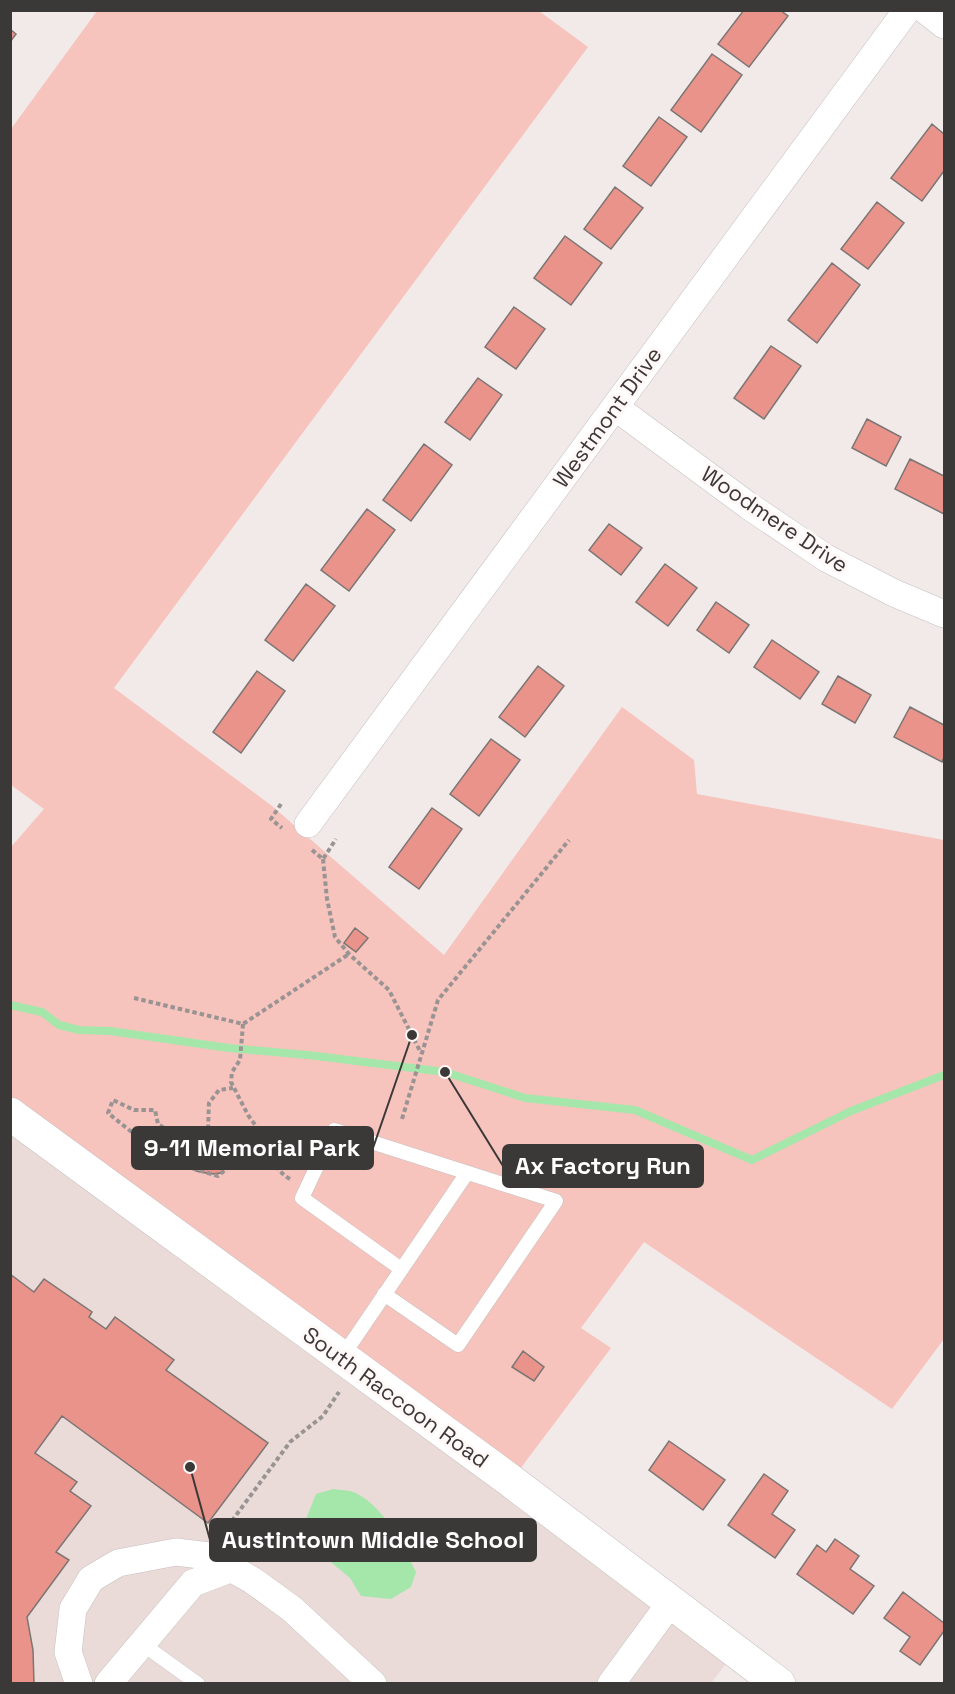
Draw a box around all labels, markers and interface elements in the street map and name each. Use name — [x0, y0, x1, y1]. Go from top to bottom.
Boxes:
street label: Westmont Drive — [546, 341, 668, 493]
street label: Woodmere Drive — [696, 459, 854, 579]
callout: 9-11 Memorial Park — [132, 1127, 373, 1169]
text: 9-11 Memorial Park — [144, 1132, 361, 1163]
callout: Ax Factory Run — [503, 1145, 703, 1187]
text: Ax Factory Run — [515, 1150, 691, 1181]
street label: South Raccoon Road — [298, 1320, 494, 1474]
callout: Austintown Middle School — [210, 1519, 536, 1561]
text: Austintown Middle School — [222, 1524, 524, 1555]

